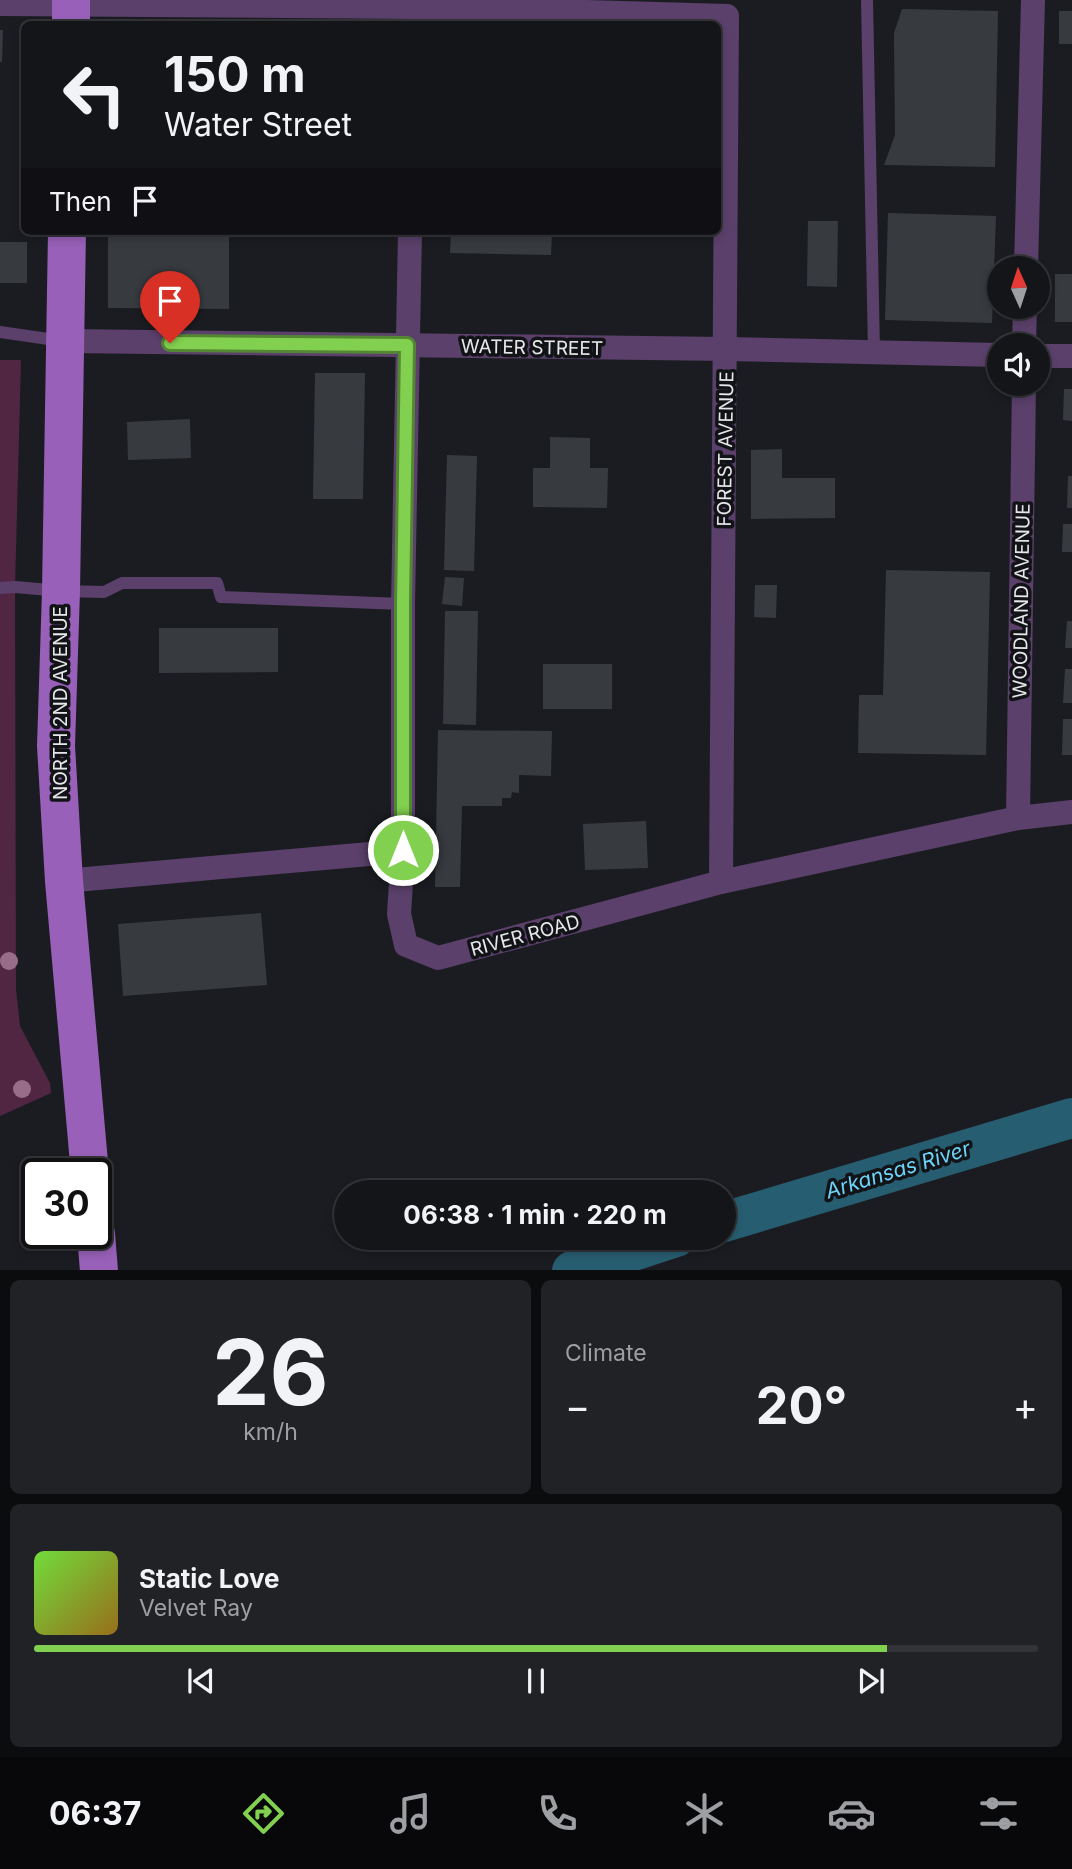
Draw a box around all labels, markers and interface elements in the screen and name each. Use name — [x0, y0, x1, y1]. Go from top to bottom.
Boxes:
text: 150 m — [164, 45, 306, 104]
icon: left — [49, 49, 140, 140]
text: Water Street — [164, 105, 352, 144]
icon: arrive — [126, 182, 164, 220]
text: Then — [49, 186, 112, 217]
north arrow — [987, 256, 1050, 318]
map controls — [987, 256, 1050, 396]
pin — [140, 271, 200, 343]
icon: arrive — [151, 282, 189, 320]
button: sound — [987, 333, 1050, 396]
street label: WATER STREET — [461, 335, 603, 360]
street label: FOREST AVENUE — [713, 371, 738, 527]
street label: WOODLAND AVENUE — [1008, 503, 1035, 699]
street label: NORTH 2ND AVENUE — [49, 606, 72, 800]
position arrow — [366, 813, 440, 887]
street label: RIVER ROAD — [468, 910, 582, 961]
water label: Arkansas River — [821, 1135, 974, 1204]
speed limit sign: 30 — [21, 1158, 112, 1249]
text: 06:38 · 1 min · 220 m — [403, 1199, 667, 1230]
text: 26 — [212, 1317, 329, 1427]
text: Climate — [565, 1339, 647, 1367]
text: 20° — [756, 1374, 847, 1437]
text: − — [565, 1383, 590, 1429]
text: + — [1013, 1383, 1038, 1429]
text: km/h — [243, 1418, 298, 1446]
text: Static Love — [139, 1563, 280, 1594]
text: Velvet Ray — [139, 1594, 253, 1622]
icon: previous — [182, 1662, 220, 1700]
icon: pause — [517, 1662, 555, 1700]
icon: next — [852, 1662, 890, 1700]
icon: directions — [239, 1789, 288, 1838]
icon: music — [386, 1789, 435, 1838]
icon: phone — [533, 1789, 582, 1838]
icon: climate — [680, 1789, 729, 1838]
icon: car — [827, 1789, 876, 1838]
icon: filters — [974, 1789, 1023, 1838]
text: 06:37 — [49, 1794, 141, 1833]

